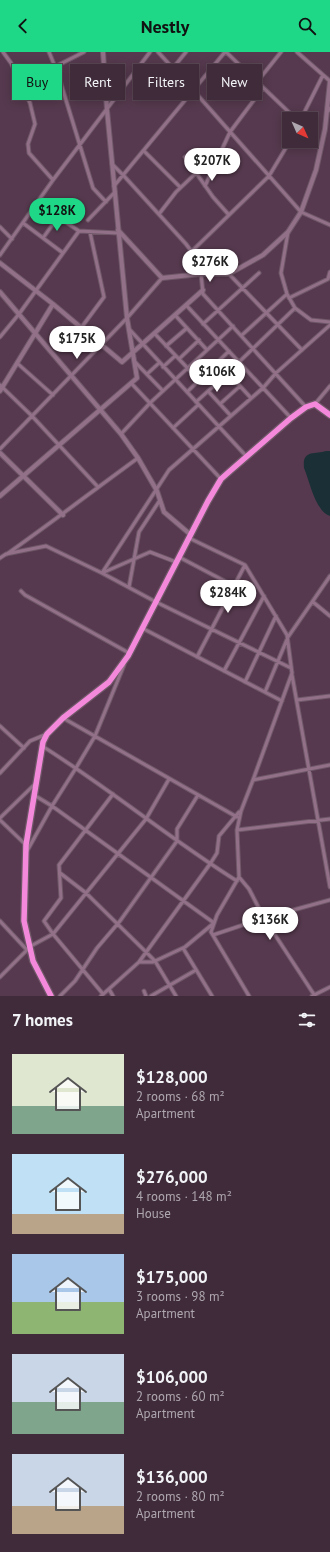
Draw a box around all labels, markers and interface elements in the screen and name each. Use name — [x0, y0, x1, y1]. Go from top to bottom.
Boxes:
icon: back — [12, 15, 34, 37]
text: Nestly — [141, 15, 189, 38]
icon: search — [296, 15, 318, 37]
chip: Buy — [12, 64, 62, 100]
chip: Rent — [70, 64, 125, 100]
chip: Filters — [133, 64, 199, 100]
chip: New — [207, 64, 262, 100]
north arrow — [282, 112, 318, 148]
map controls — [282, 112, 318, 148]
pin: $207K — [184, 148, 240, 182]
text: $207K — [193, 152, 231, 169]
pin: $128K — [29, 198, 85, 232]
text: $128K — [38, 202, 76, 219]
pin: $276K — [182, 249, 238, 283]
text: $276K — [191, 253, 229, 270]
pin: $175K — [49, 326, 105, 360]
text: $175K — [58, 330, 96, 347]
pin: $106K — [189, 359, 245, 393]
text: $106K — [198, 363, 236, 380]
pin: $284K — [200, 580, 256, 614]
text: $284K — [209, 584, 247, 601]
pin: $136K — [242, 907, 298, 941]
text: $136K — [251, 911, 289, 928]
text: 7 homes — [12, 1009, 73, 1031]
icon: filters — [296, 1009, 318, 1031]
text: $128,000 — [136, 1066, 208, 1088]
icon: home — [44, 1070, 92, 1118]
text: 2 rooms · 68 m² — [136, 1088, 225, 1105]
text: Apartment — [136, 1105, 195, 1122]
text: $276,000 — [136, 1166, 208, 1188]
icon: home — [44, 1170, 92, 1218]
text: 4 rooms · 148 m² — [136, 1188, 232, 1205]
text: House — [136, 1205, 171, 1222]
text: $175,000 — [136, 1266, 208, 1288]
icon: home — [44, 1270, 92, 1318]
text: 3 rooms · 98 m² — [136, 1288, 225, 1305]
text: Apartment — [136, 1305, 195, 1322]
text: $106,000 — [136, 1366, 208, 1388]
icon: home — [44, 1370, 92, 1418]
text: 2 rooms · 60 m² — [136, 1388, 225, 1405]
text: Apartment — [136, 1405, 195, 1422]
text: $136,000 — [136, 1466, 208, 1488]
icon: home — [44, 1470, 92, 1518]
text: 2 rooms · 80 m² — [136, 1488, 225, 1505]
text: Apartment — [136, 1505, 195, 1522]

